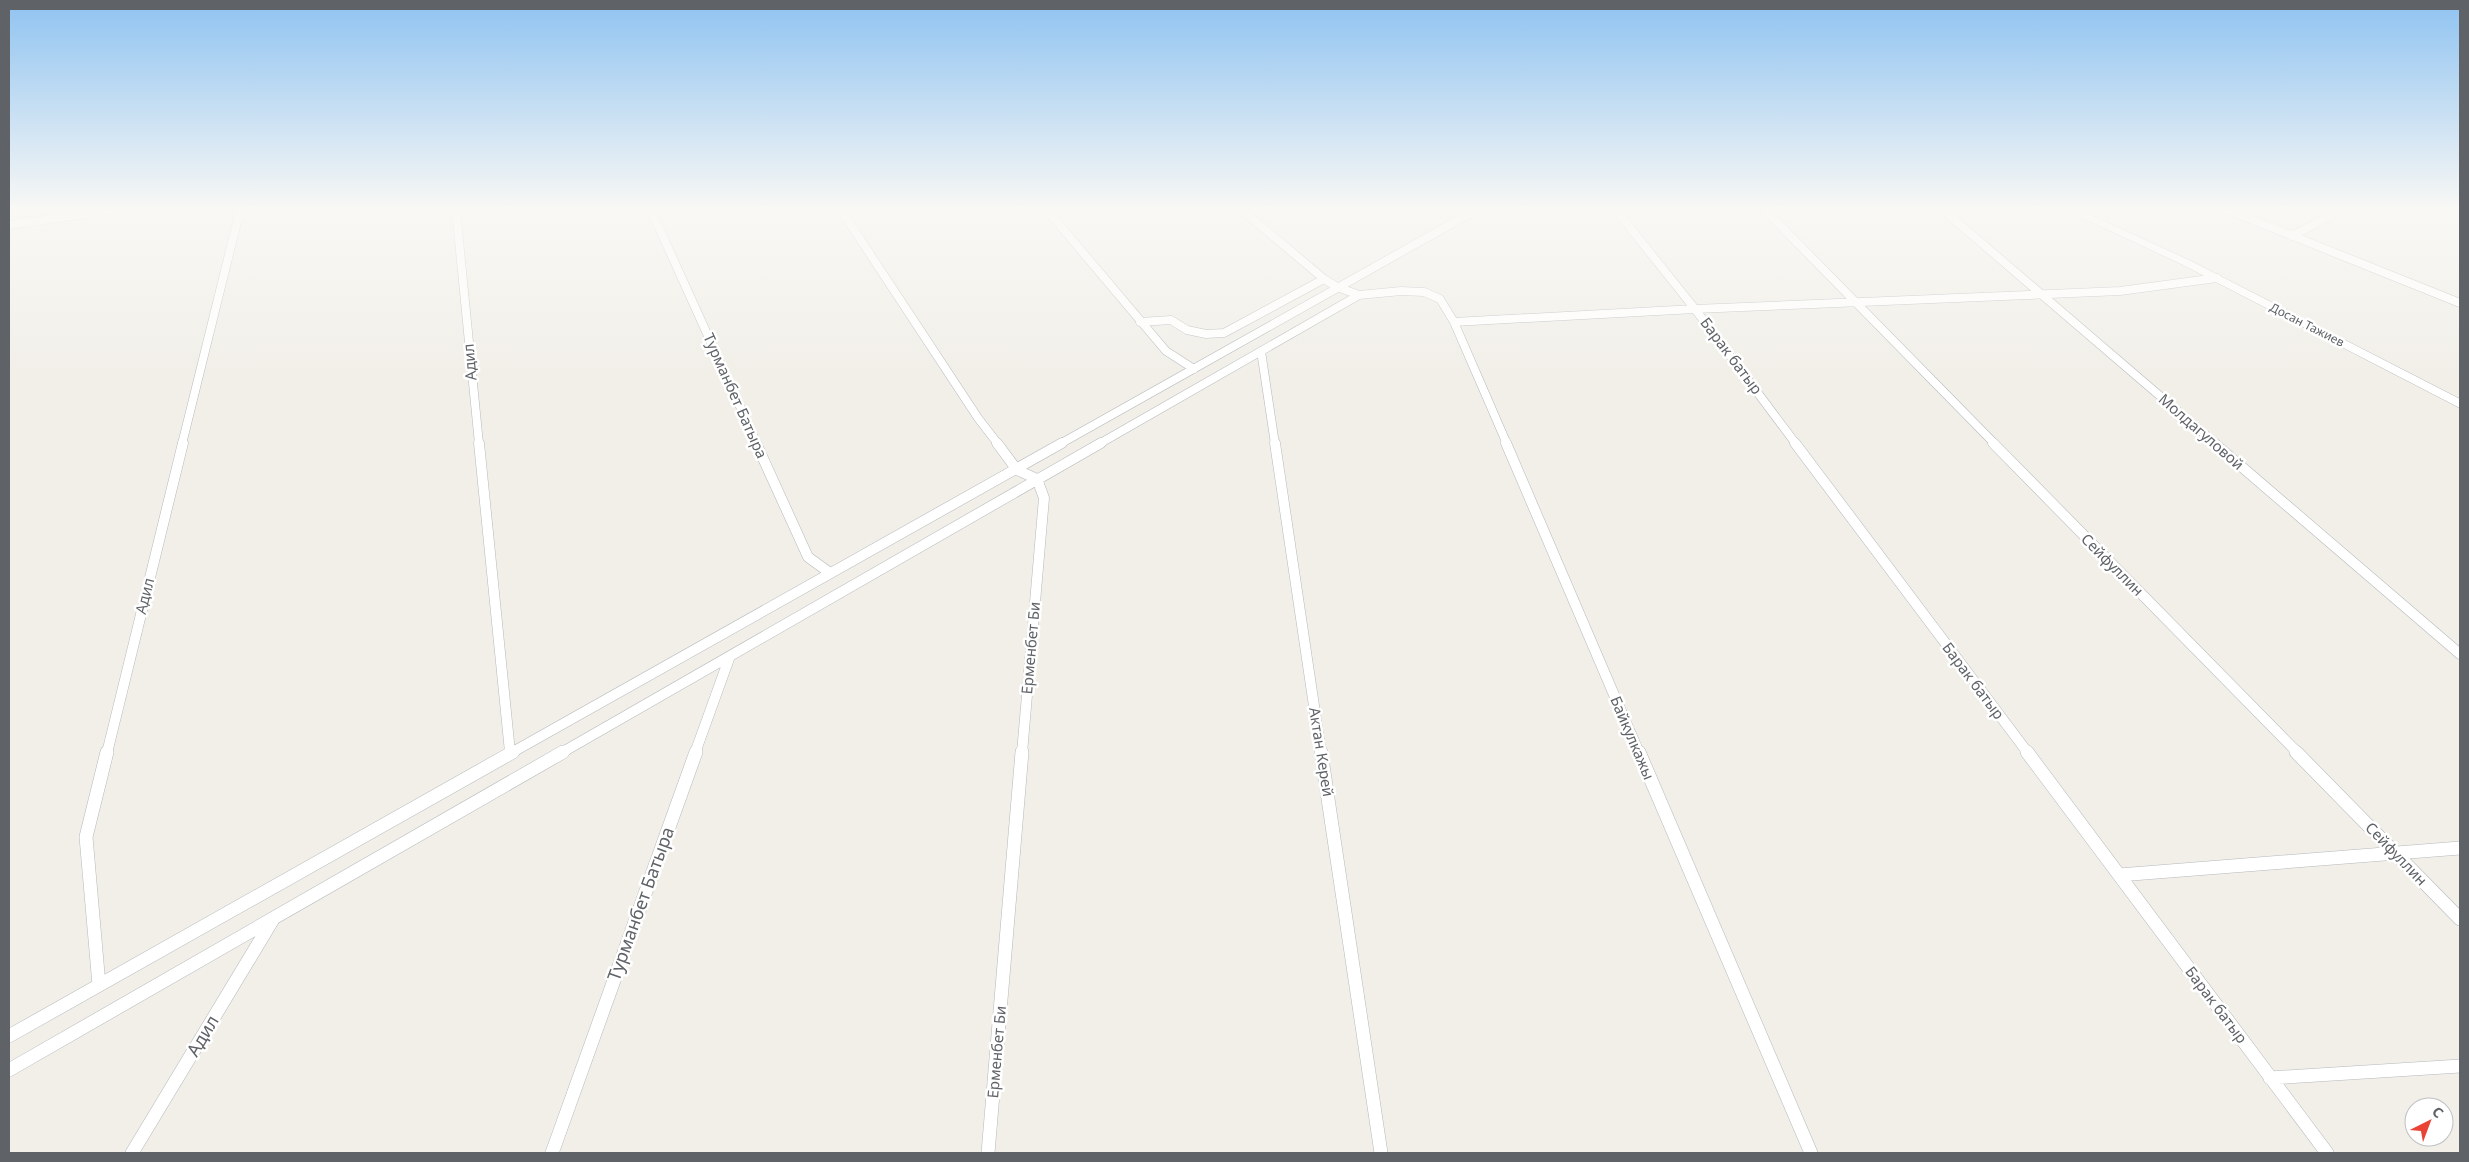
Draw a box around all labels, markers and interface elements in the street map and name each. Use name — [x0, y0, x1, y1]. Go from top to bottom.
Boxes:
street label: Досан Тажиев — [2267, 298, 2348, 351]
street label: Барак батыр — [1696, 313, 1767, 398]
street label: Турманбет Батыра — [699, 330, 773, 461]
street label: Адил — [457, 343, 481, 381]
street label: Молдагуловой — [2155, 389, 2248, 474]
street label: Сейфуллин — [2077, 529, 2148, 600]
street label: Адил — [130, 575, 158, 616]
street label: Ерменбет Би — [1016, 601, 1044, 695]
street label: Барак батыр — [1938, 638, 2009, 723]
street label: Байкулкажы — [1606, 693, 1660, 782]
street label: Актан Керей — [1305, 706, 1339, 798]
street label: Сейфуллин — [2361, 817, 2432, 889]
street label: Турманбет Батыра — [601, 823, 679, 984]
street label: Барак батыр — [2181, 962, 2252, 1047]
street label: Ерменбет Би — [982, 1005, 1010, 1099]
street label: Адил — [180, 1010, 224, 1061]
north arrow — [2404, 1097, 2454, 1147]
text: С — [2428, 1102, 2448, 1122]

